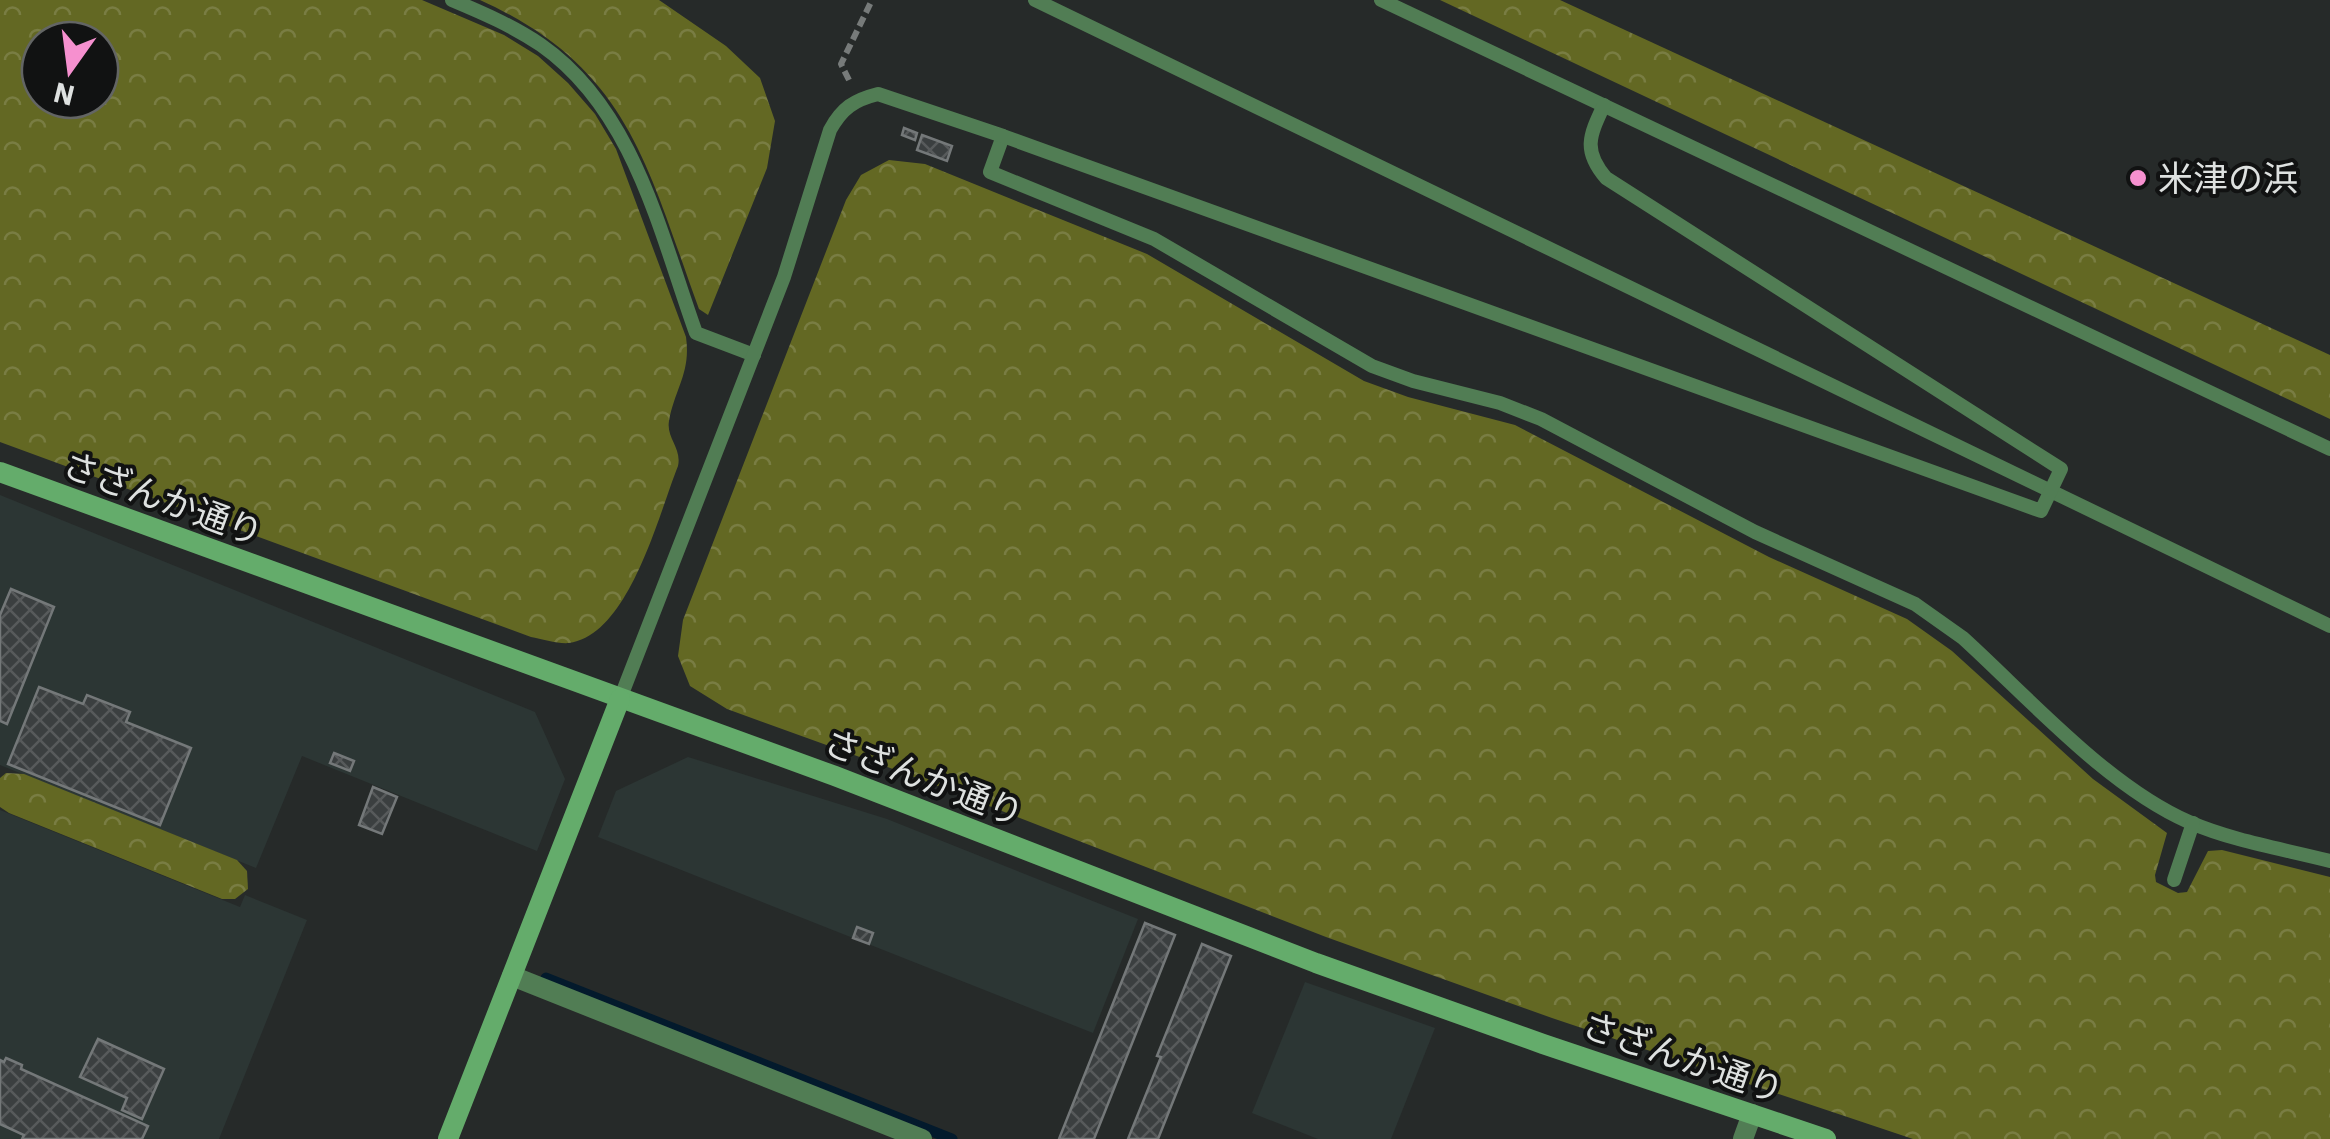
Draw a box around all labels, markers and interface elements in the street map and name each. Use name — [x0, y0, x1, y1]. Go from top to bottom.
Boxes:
north arrow — [20, 20, 120, 120]
text: N — [50, 74, 78, 115]
place label: 米津の浜 — [2158, 155, 2298, 201]
marker: 米津の浜 — [2127, 167, 2149, 189]
street label: さざんか通り — [56, 440, 270, 556]
street label: さざんか通り — [818, 718, 1030, 836]
street label: さざんか通り — [1576, 1001, 1790, 1113]

